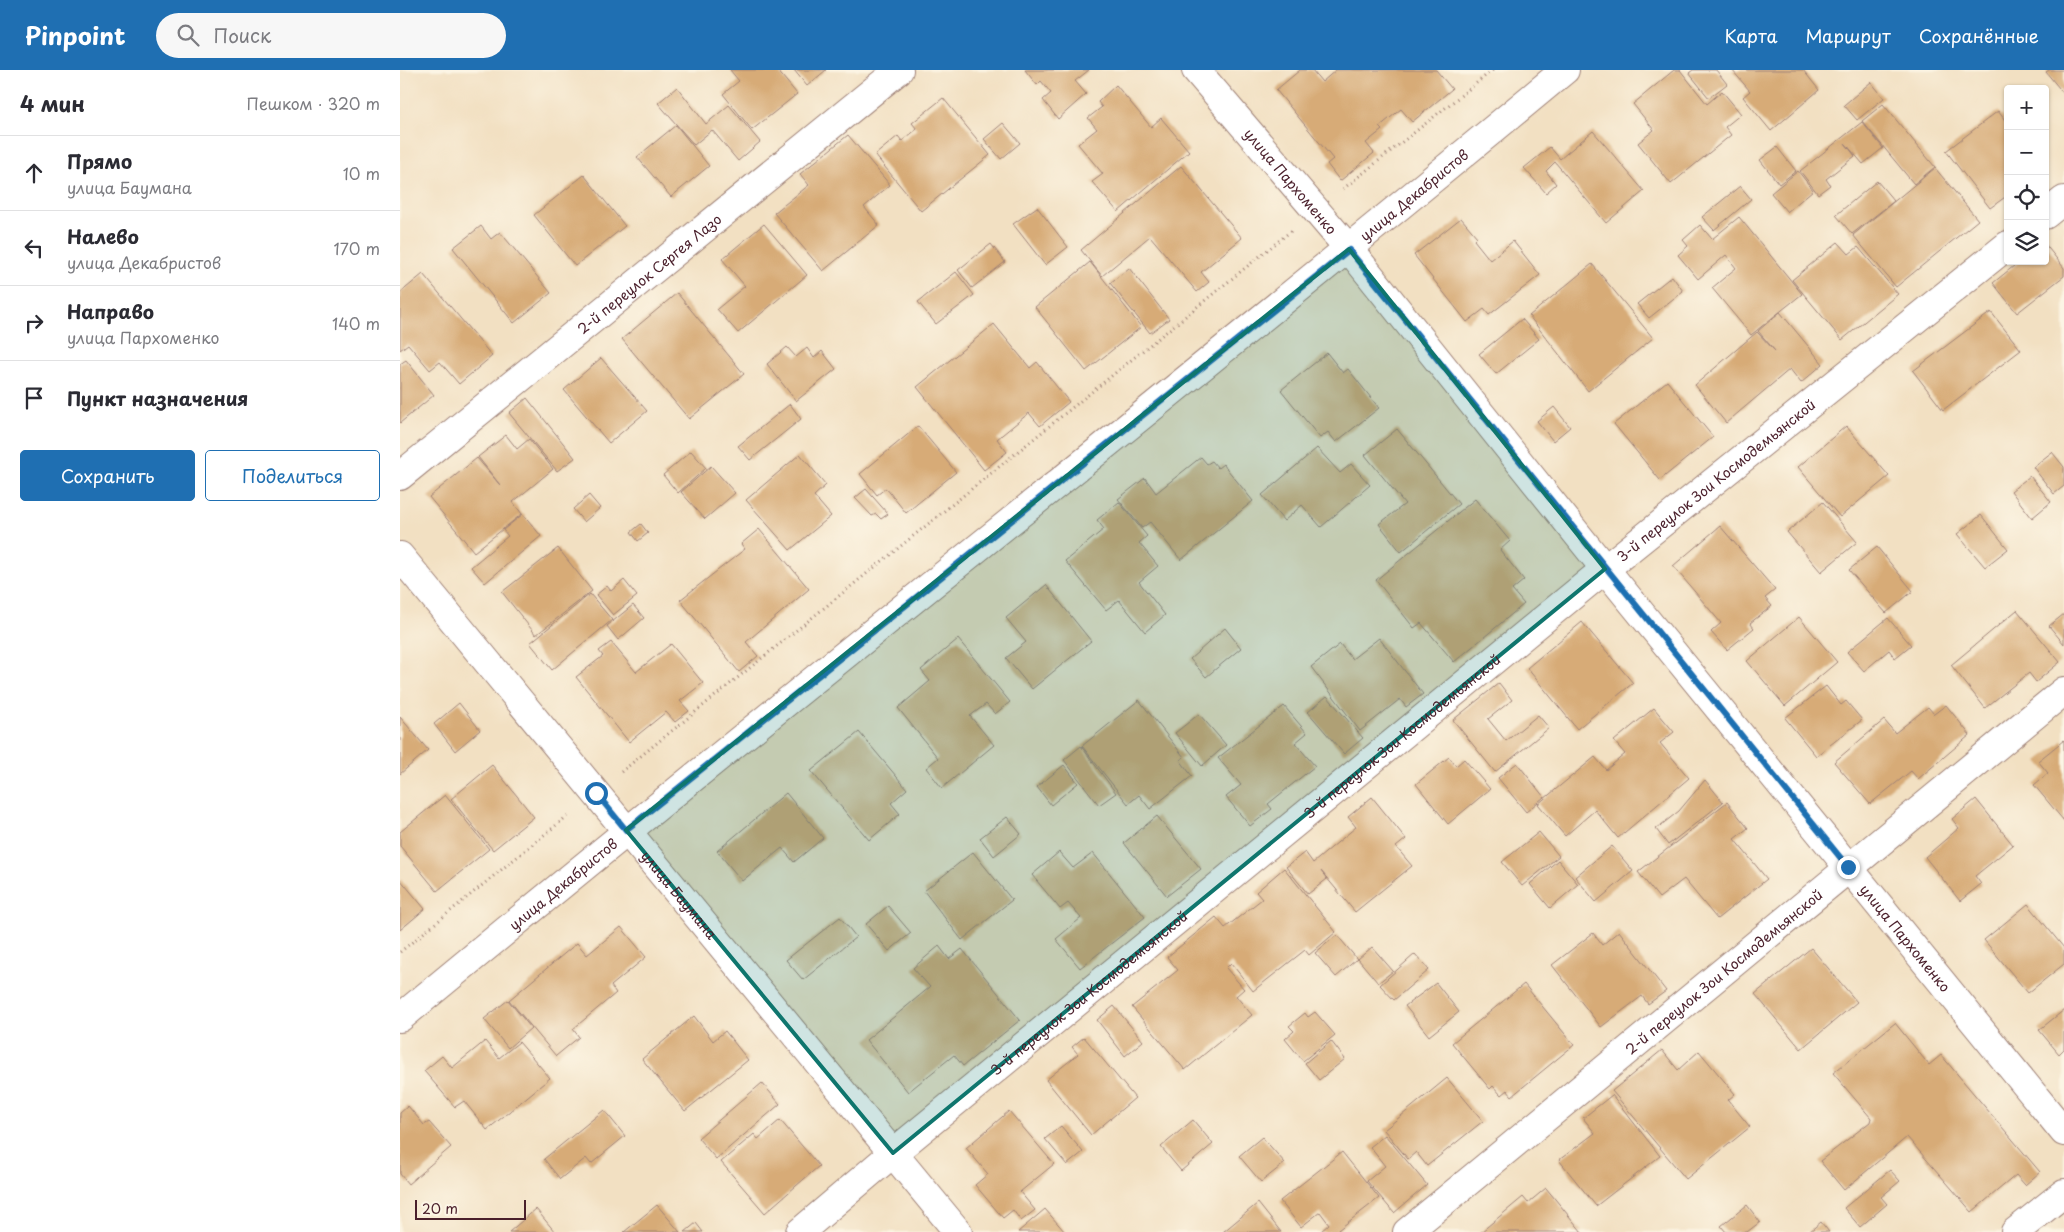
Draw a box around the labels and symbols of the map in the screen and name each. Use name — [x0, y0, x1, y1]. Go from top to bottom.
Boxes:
street label: улица Пархоменко — [1240, 123, 1342, 239]
street label: улица Декабристов — [1355, 144, 1473, 246]
street label: 2-й переулок Сергея Лазо — [572, 208, 726, 339]
street label: 3-й переулок Зои Космодемьянской — [1612, 394, 1820, 566]
street label: 3-й переулок Зои Космодемьянской — [1299, 649, 1505, 823]
route start — [585, 782, 608, 805]
street label: улица Декабристов — [504, 833, 622, 935]
street label: улица Баумана — [637, 846, 723, 944]
route end — [1837, 856, 1860, 879]
street label: улица Пархоменко — [1855, 879, 1956, 996]
street label: 2-й переулок Зои Космодемьянской — [1620, 884, 1827, 1059]
street label: 3-й переулок Зои Космодемьянской — [986, 905, 1192, 1080]
scale bar — [415, 1197, 526, 1220]

